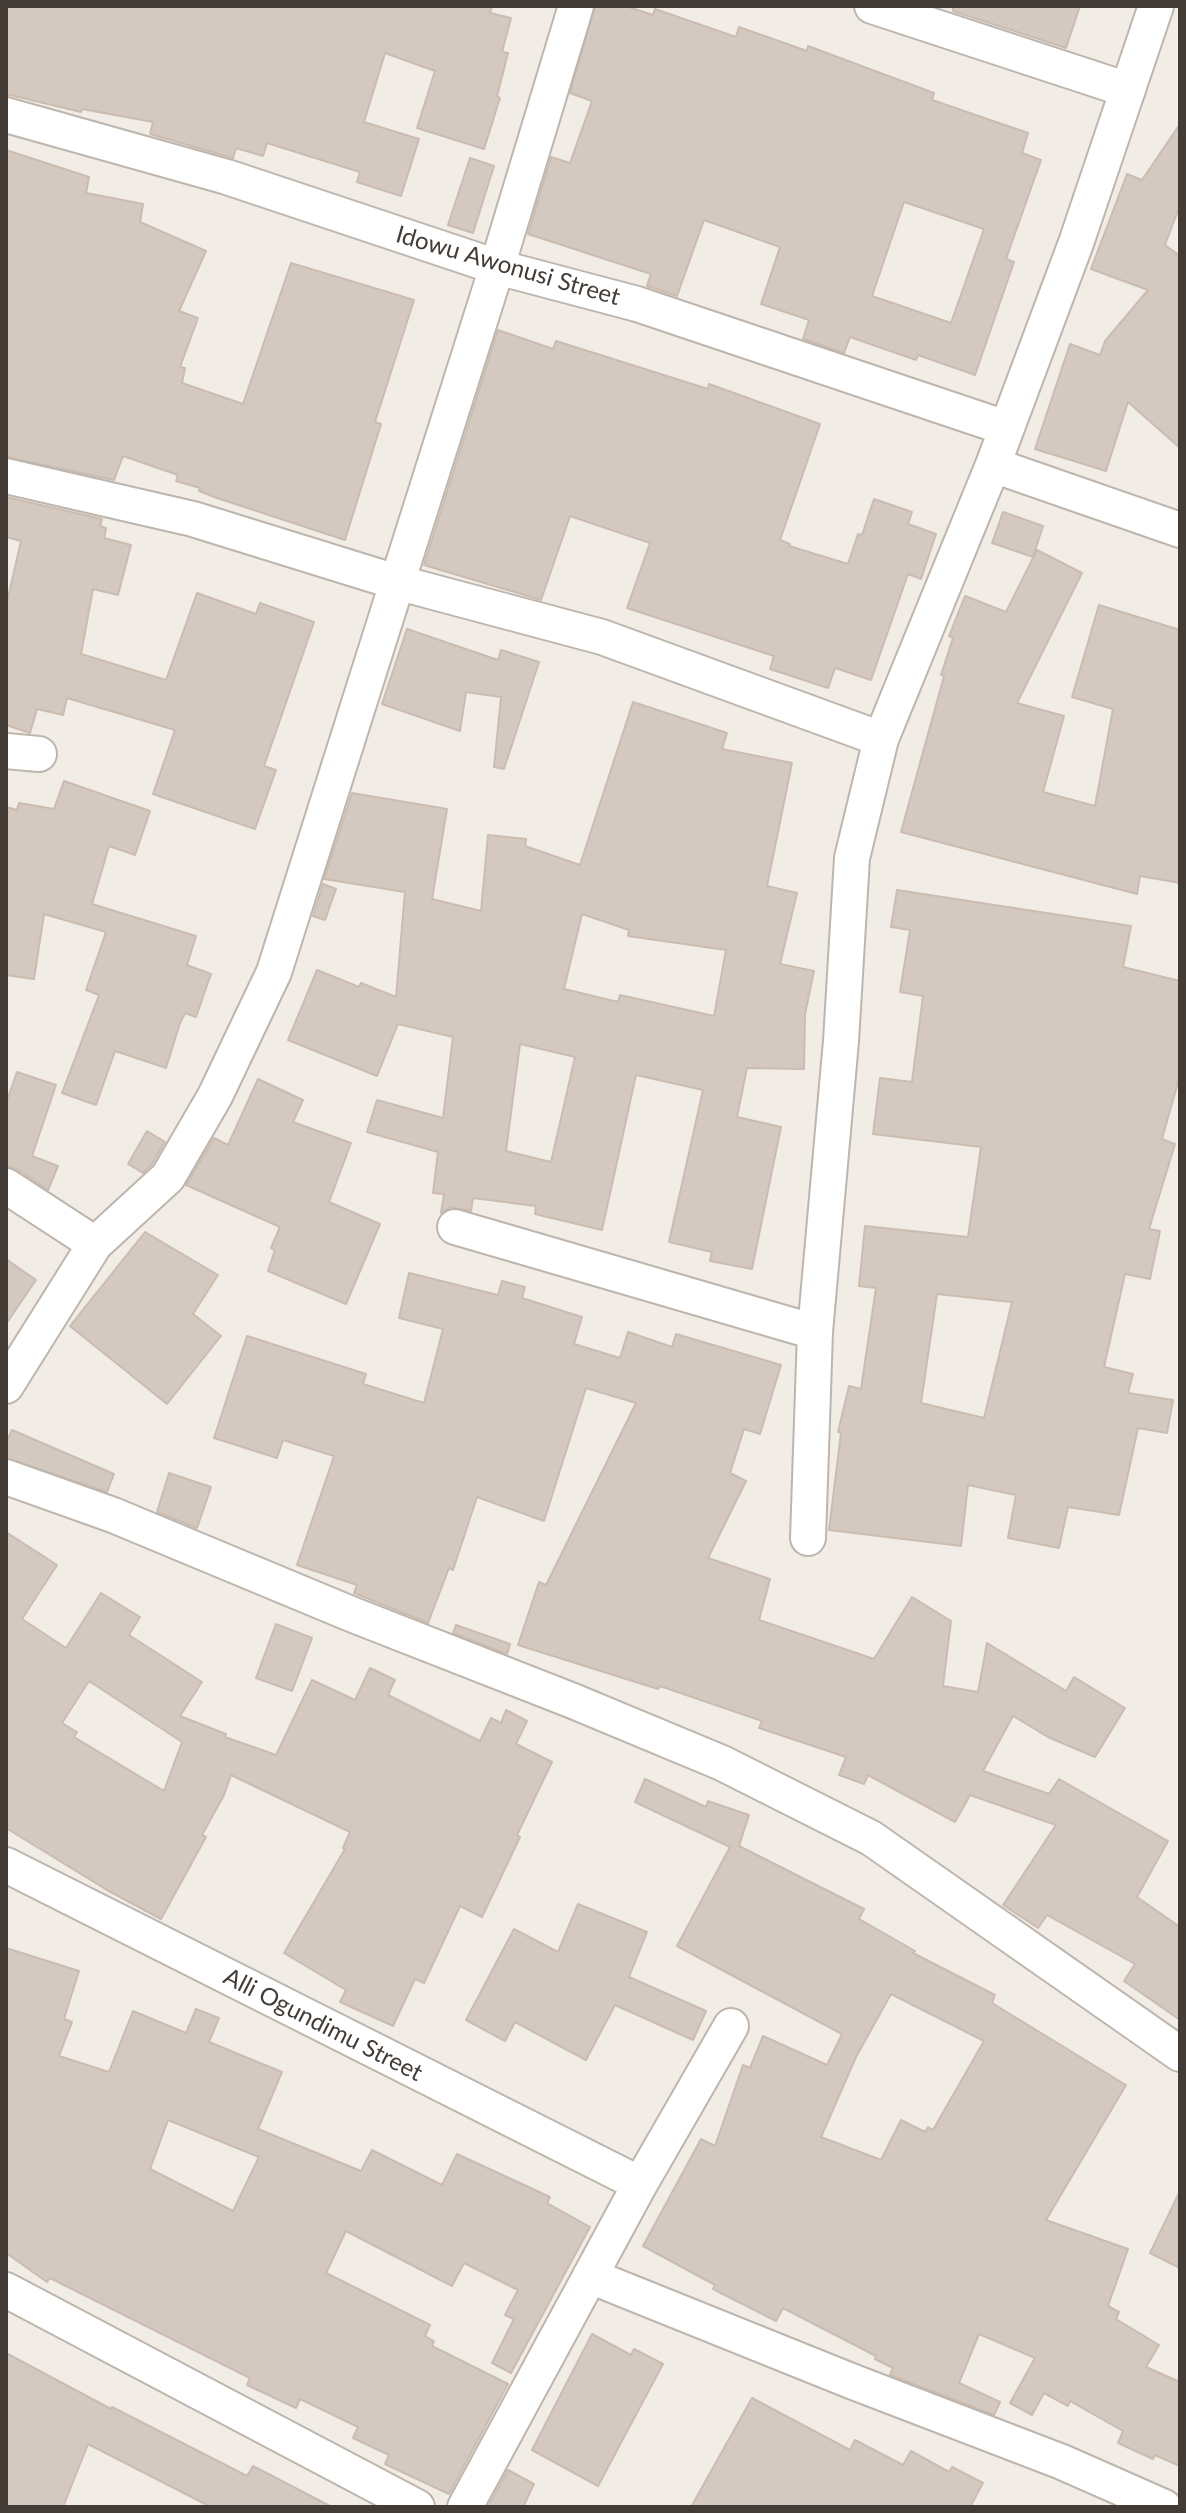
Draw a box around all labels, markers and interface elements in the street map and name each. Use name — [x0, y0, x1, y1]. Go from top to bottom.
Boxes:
street label: Idowu Awonusi Street — [393, 220, 623, 312]
street label: Alli Ogundimu Street — [219, 1962, 427, 2088]

